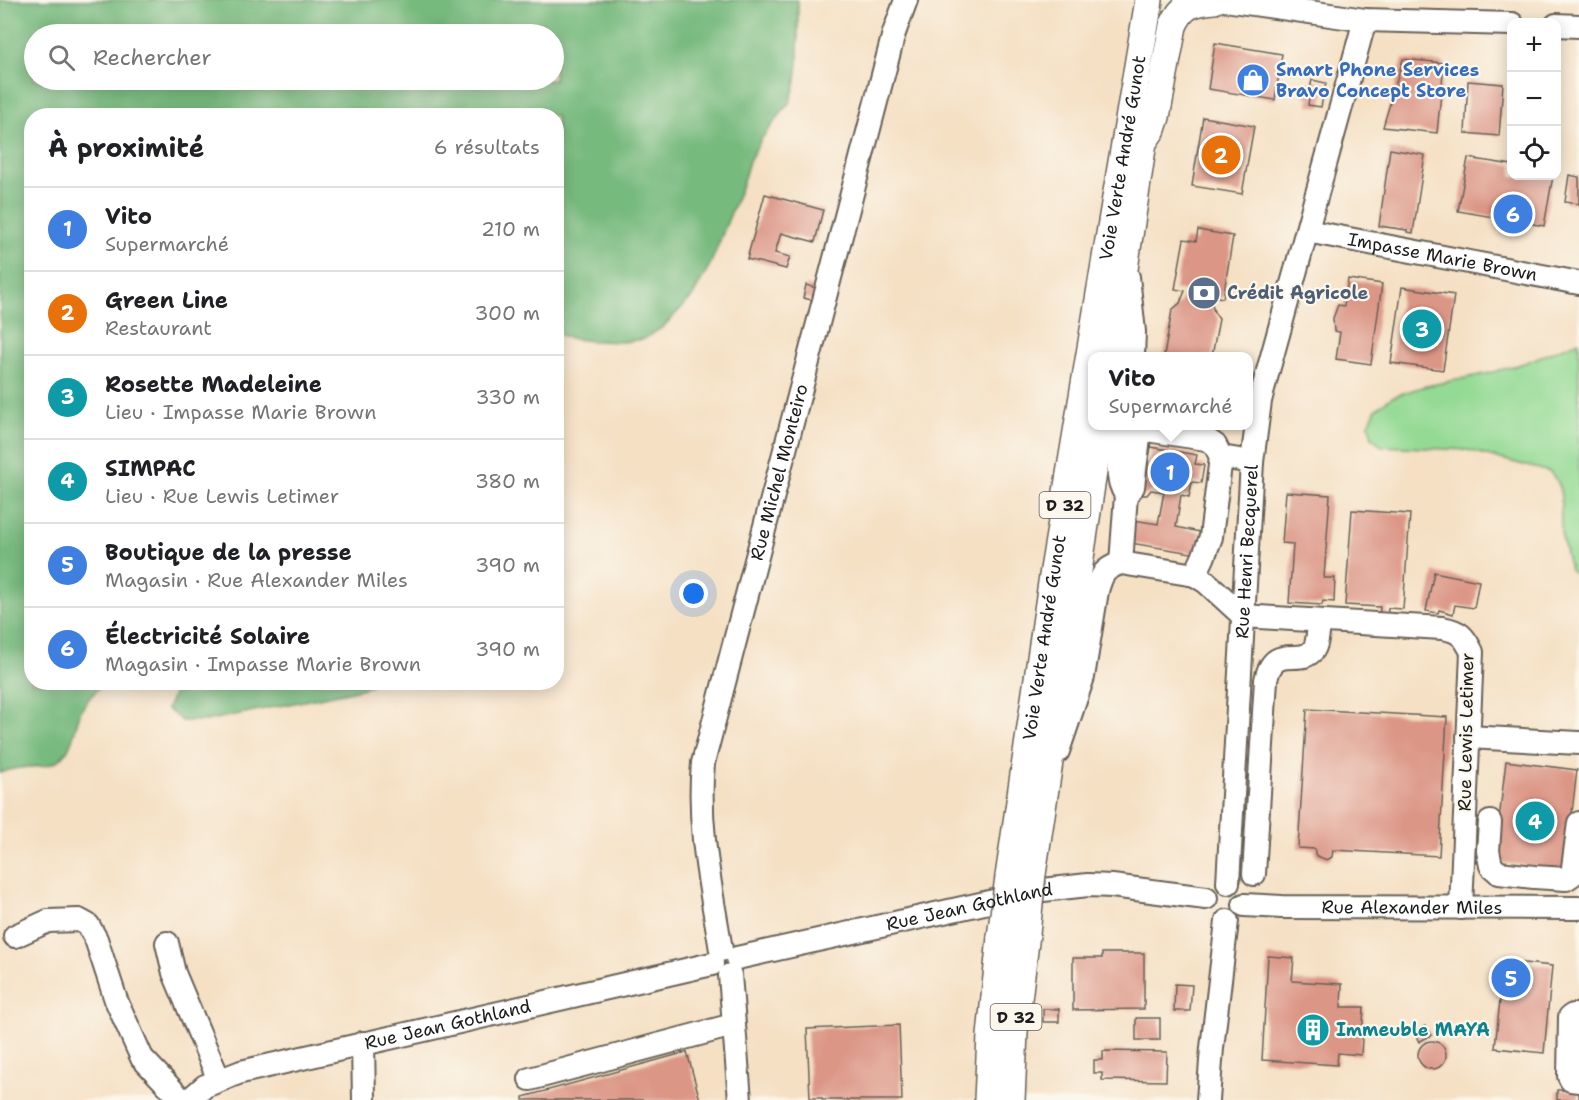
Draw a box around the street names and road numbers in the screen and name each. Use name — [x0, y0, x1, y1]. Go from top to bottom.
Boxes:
street label: Voie Verte André Gunot — [1094, 54, 1152, 262]
street label: Impasse Marie Brown — [1346, 227, 1539, 287]
street label: Rue Michel Monteiro — [744, 381, 814, 563]
street label: Rue Henri Becquerel — [1230, 463, 1264, 639]
road number: D 32 — [1040, 492, 1090, 518]
street label: Voie Verte André Gunot — [1017, 533, 1072, 742]
street label: Rue Lewis Letimer — [1453, 652, 1479, 812]
street label: Rue Jean Gothland — [884, 877, 1054, 936]
street label: Rue Alexander Miles — [1322, 895, 1502, 920]
street label: Rue Jean Gothland — [362, 994, 533, 1055]
road number: D 32 — [990, 1004, 1042, 1030]

